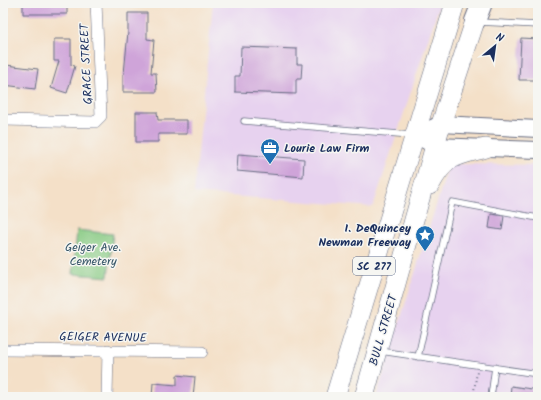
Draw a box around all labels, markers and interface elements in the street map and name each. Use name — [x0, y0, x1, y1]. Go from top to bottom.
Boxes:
street label: GRACE STREET — [75, 21, 98, 105]
north arrow — [475, 26, 515, 66]
text: N — [492, 29, 507, 48]
office icon: Lourie Law Firm — [259, 137, 281, 165]
place label: Lourie Law Firm — [284, 139, 370, 158]
place label: I. DeQuincey Newman Freeway — [318, 219, 412, 252]
place icon: I. DeQuincey Newman Freeway — [414, 224, 436, 252]
park label: Geiger Ave. Cemetery — [65, 238, 121, 271]
road number: SC 277 — [353, 257, 395, 275]
street label: BULL STREET — [364, 291, 403, 368]
street label: GEIGER AVENUE — [59, 327, 148, 348]

